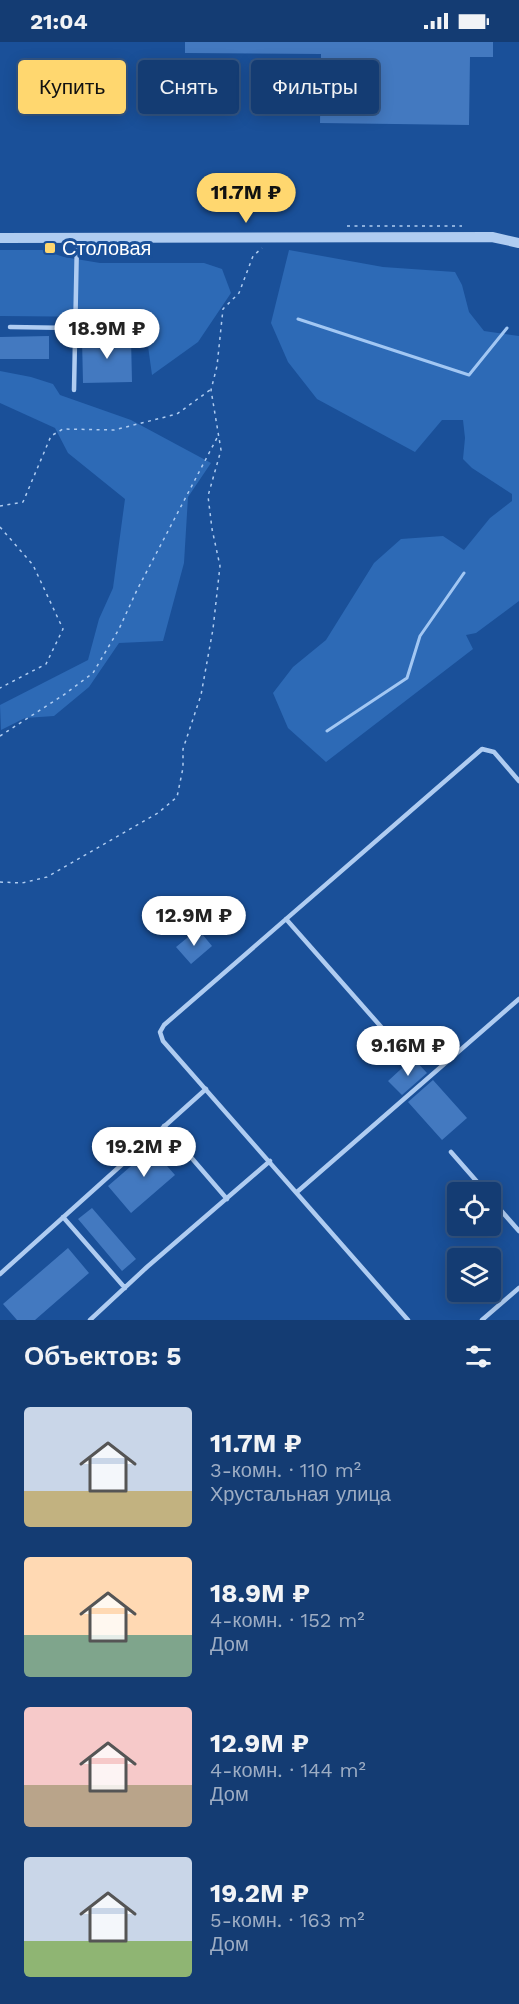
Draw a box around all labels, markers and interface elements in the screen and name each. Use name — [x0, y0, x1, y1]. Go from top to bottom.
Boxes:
text: 21:04 — [30, 9, 88, 34]
chip: Купить — [18, 60, 126, 114]
chip: Снять — [138, 60, 239, 114]
chip: Фильтры — [251, 60, 379, 114]
pin: 11.7M ₽ — [191, 173, 301, 224]
text: 11.7M ₽ — [211, 180, 281, 204]
place label: Столовая — [62, 236, 151, 260]
marker: Столовая — [43, 241, 57, 255]
pin: 18.9M ₽ — [52, 309, 162, 360]
text: 18.9M ₽ — [69, 316, 145, 340]
pin: 12.9M ₽ — [139, 896, 249, 947]
text: 12.9M ₽ — [156, 903, 232, 927]
pin: 9.16M ₽ — [353, 1026, 463, 1077]
text: 9.16M ₽ — [371, 1033, 445, 1057]
pin: 19.2M ₽ — [89, 1127, 199, 1178]
text: 19.2M ₽ — [106, 1134, 182, 1158]
map controls — [447, 1182, 501, 1302]
button: locate — [447, 1182, 501, 1236]
button: layers — [447, 1248, 501, 1302]
icon: filters — [462, 1340, 495, 1373]
text: Объектов: 5 — [24, 1341, 181, 1371]
text: 11.7M ₽ — [210, 1428, 302, 1458]
icon: home — [72, 1431, 144, 1503]
text: 3-комн. · 110 m² — [210, 1458, 361, 1482]
text: Хрустальная улица — [210, 1482, 391, 1506]
text: 18.9M ₽ — [210, 1578, 310, 1608]
icon: home — [72, 1581, 144, 1653]
text: 4-комн. · 152 m² — [210, 1608, 365, 1632]
text: Дом — [210, 1632, 249, 1656]
text: 12.9M ₽ — [210, 1728, 309, 1758]
icon: home — [72, 1731, 144, 1803]
text: 4-комн. · 144 m² — [210, 1758, 366, 1782]
text: Дом — [210, 1782, 249, 1806]
text: 19.2M ₽ — [210, 1878, 309, 1908]
icon: home — [72, 1881, 144, 1953]
text: 5-комн. · 163 m² — [210, 1908, 365, 1932]
text: Дом — [210, 1932, 249, 1956]

